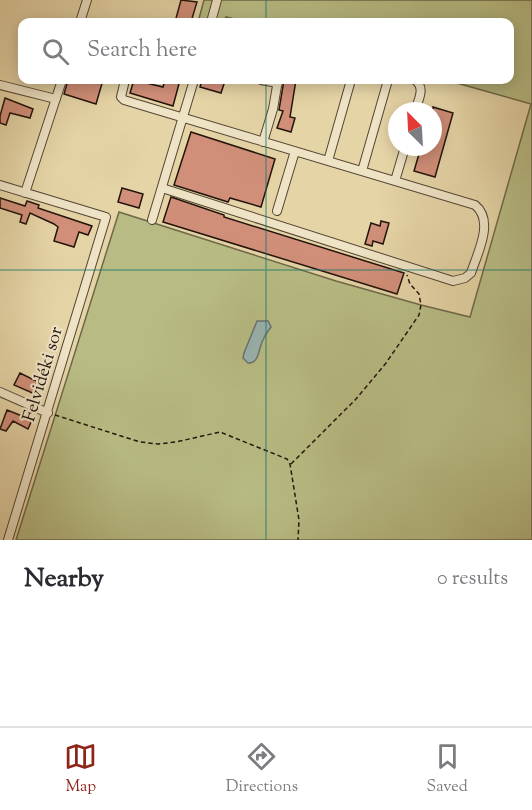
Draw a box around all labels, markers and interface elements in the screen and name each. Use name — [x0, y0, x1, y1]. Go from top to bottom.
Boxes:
search box — [18, 18, 514, 84]
icon: search — [39, 35, 72, 68]
text: Search here — [87, 35, 197, 67]
north arrow — [388, 102, 442, 156]
street label: Felvidéki sor — [17, 324, 71, 425]
text: Nearby — [24, 561, 104, 598]
text: 0 results — [437, 565, 508, 594]
tab: Map — [64, 740, 97, 799]
tab: Directions — [226, 740, 298, 799]
tab: Saved — [427, 740, 468, 799]

